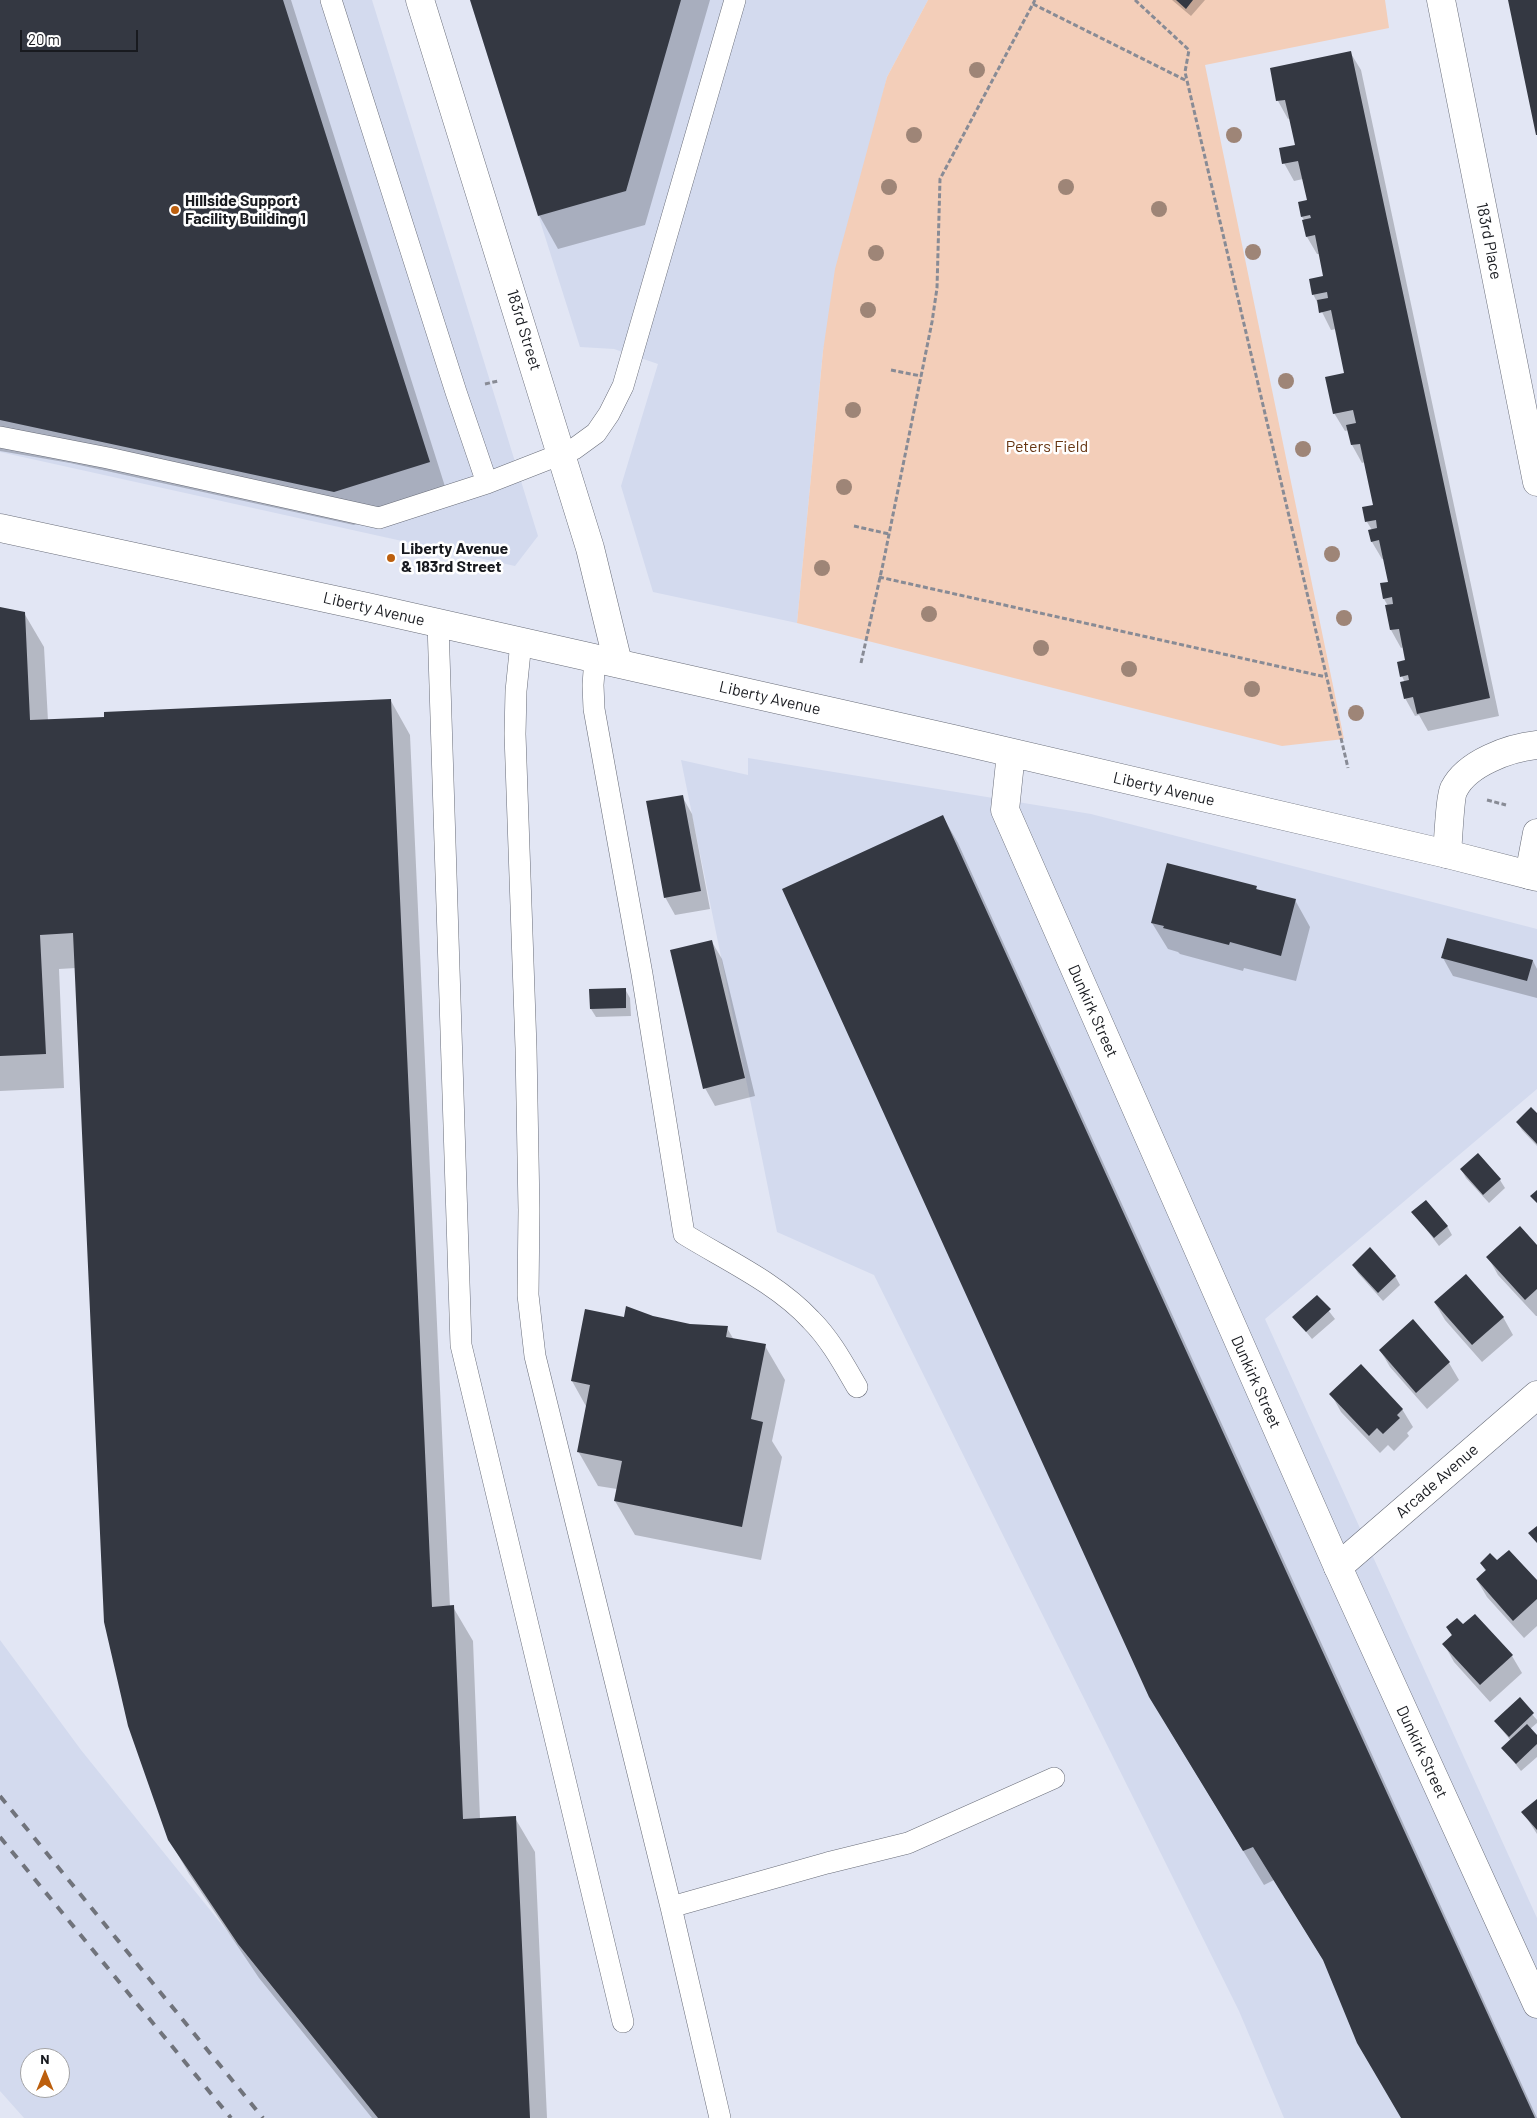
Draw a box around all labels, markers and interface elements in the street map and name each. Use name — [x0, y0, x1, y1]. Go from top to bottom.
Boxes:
scale bar — [22, 20, 140, 52]
text: 20 m — [28, 30, 60, 48]
place label: Hillside Support Facility Building 1 — [185, 191, 306, 229]
street label: 183rd Place — [1472, 201, 1506, 281]
marker: Hillside Support Facility Building 1 — [169, 204, 181, 216]
street label: 183rd Street — [503, 287, 545, 373]
park label: Peters Field — [1006, 437, 1088, 457]
place label: Liberty Avenue & 183rd Street — [401, 539, 508, 577]
marker: Liberty Avenue & 183rd Street — [385, 552, 397, 564]
street label: Liberty Avenue — [321, 588, 427, 630]
street label: Liberty Avenue — [717, 677, 823, 719]
street label: Liberty Avenue — [1111, 768, 1217, 810]
street label: Dunkirk Street — [1064, 962, 1122, 1060]
street label: Dunkirk Street — [1227, 1333, 1285, 1431]
street label: Arcade Avenue — [1392, 1440, 1482, 1522]
street label: Dunkirk Street — [1392, 1703, 1452, 1801]
north arrow — [20, 2048, 70, 2098]
text: N — [40, 2050, 50, 2067]

